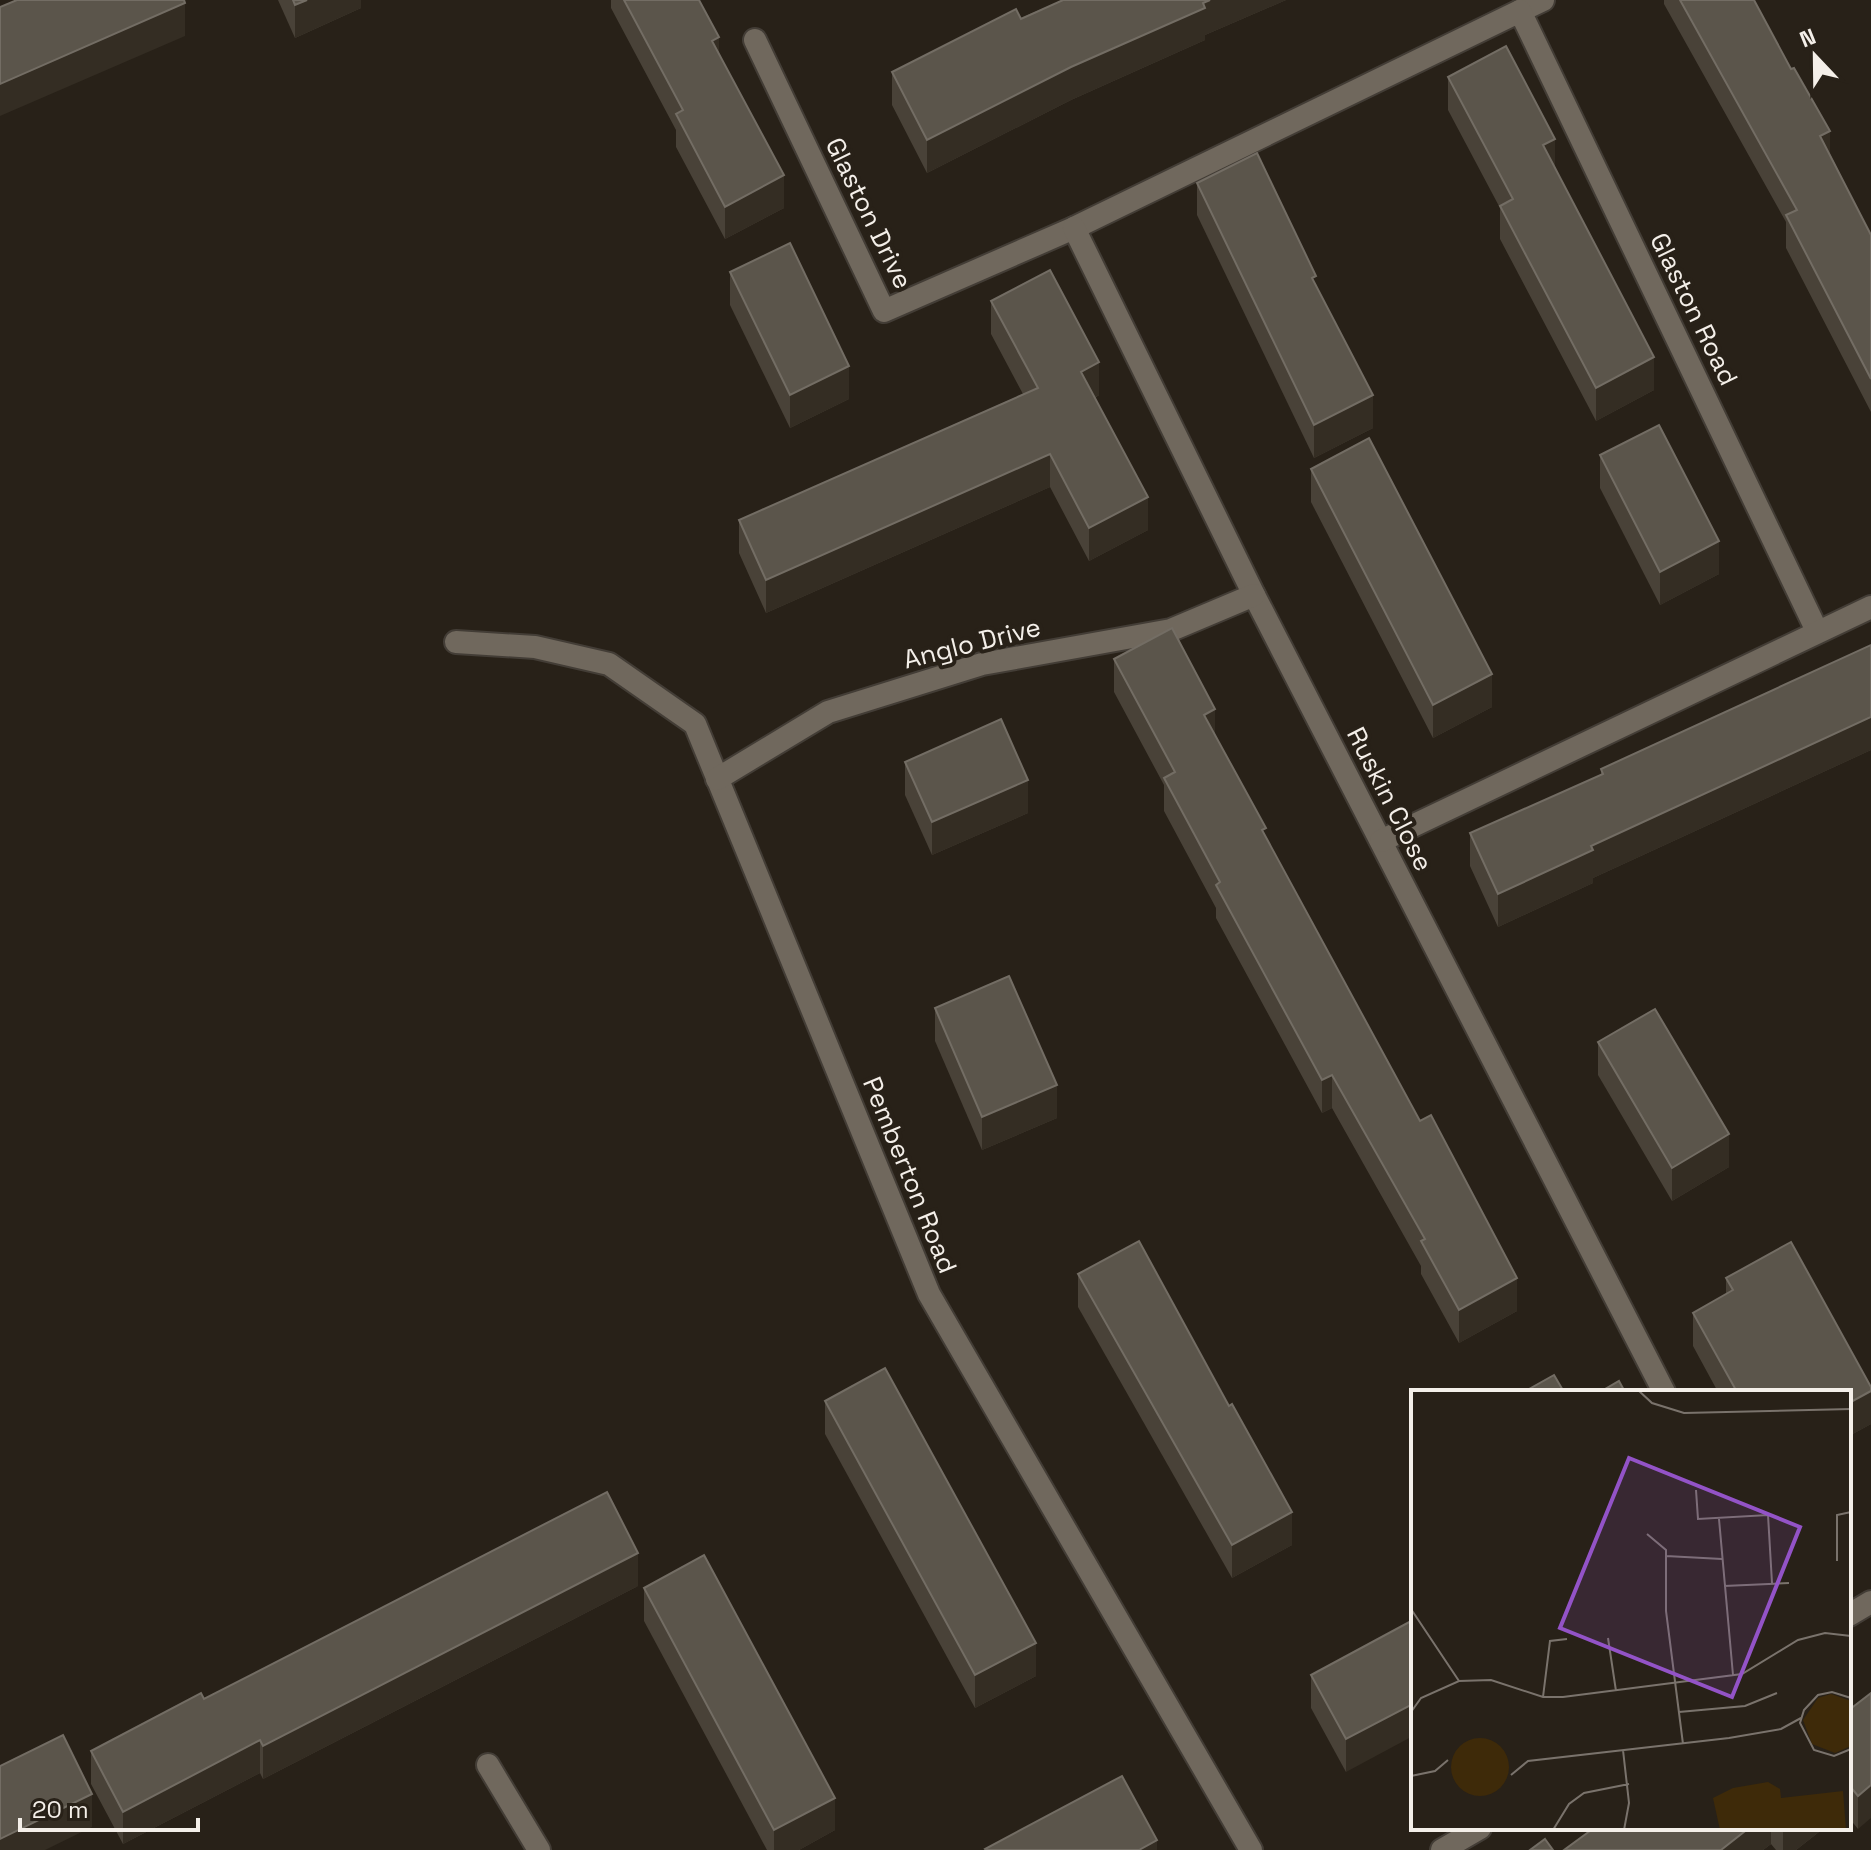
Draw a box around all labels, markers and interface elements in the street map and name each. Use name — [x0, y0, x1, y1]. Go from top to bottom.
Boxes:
north arrow — [1775, 16, 1855, 96]
text: N — [1795, 22, 1820, 53]
street label: Glaston Drive — [818, 132, 920, 294]
street label: Glaston Road — [1642, 227, 1746, 391]
street label: Anglo Drive — [900, 610, 1044, 676]
street label: Ruskin Close — [1339, 721, 1441, 877]
street label: Pemberton Road — [855, 1072, 965, 1278]
inset map — [1411, 1390, 1851, 1830]
scale bar — [20, 1782, 198, 1832]
text: 20 m — [32, 1794, 89, 1825]

